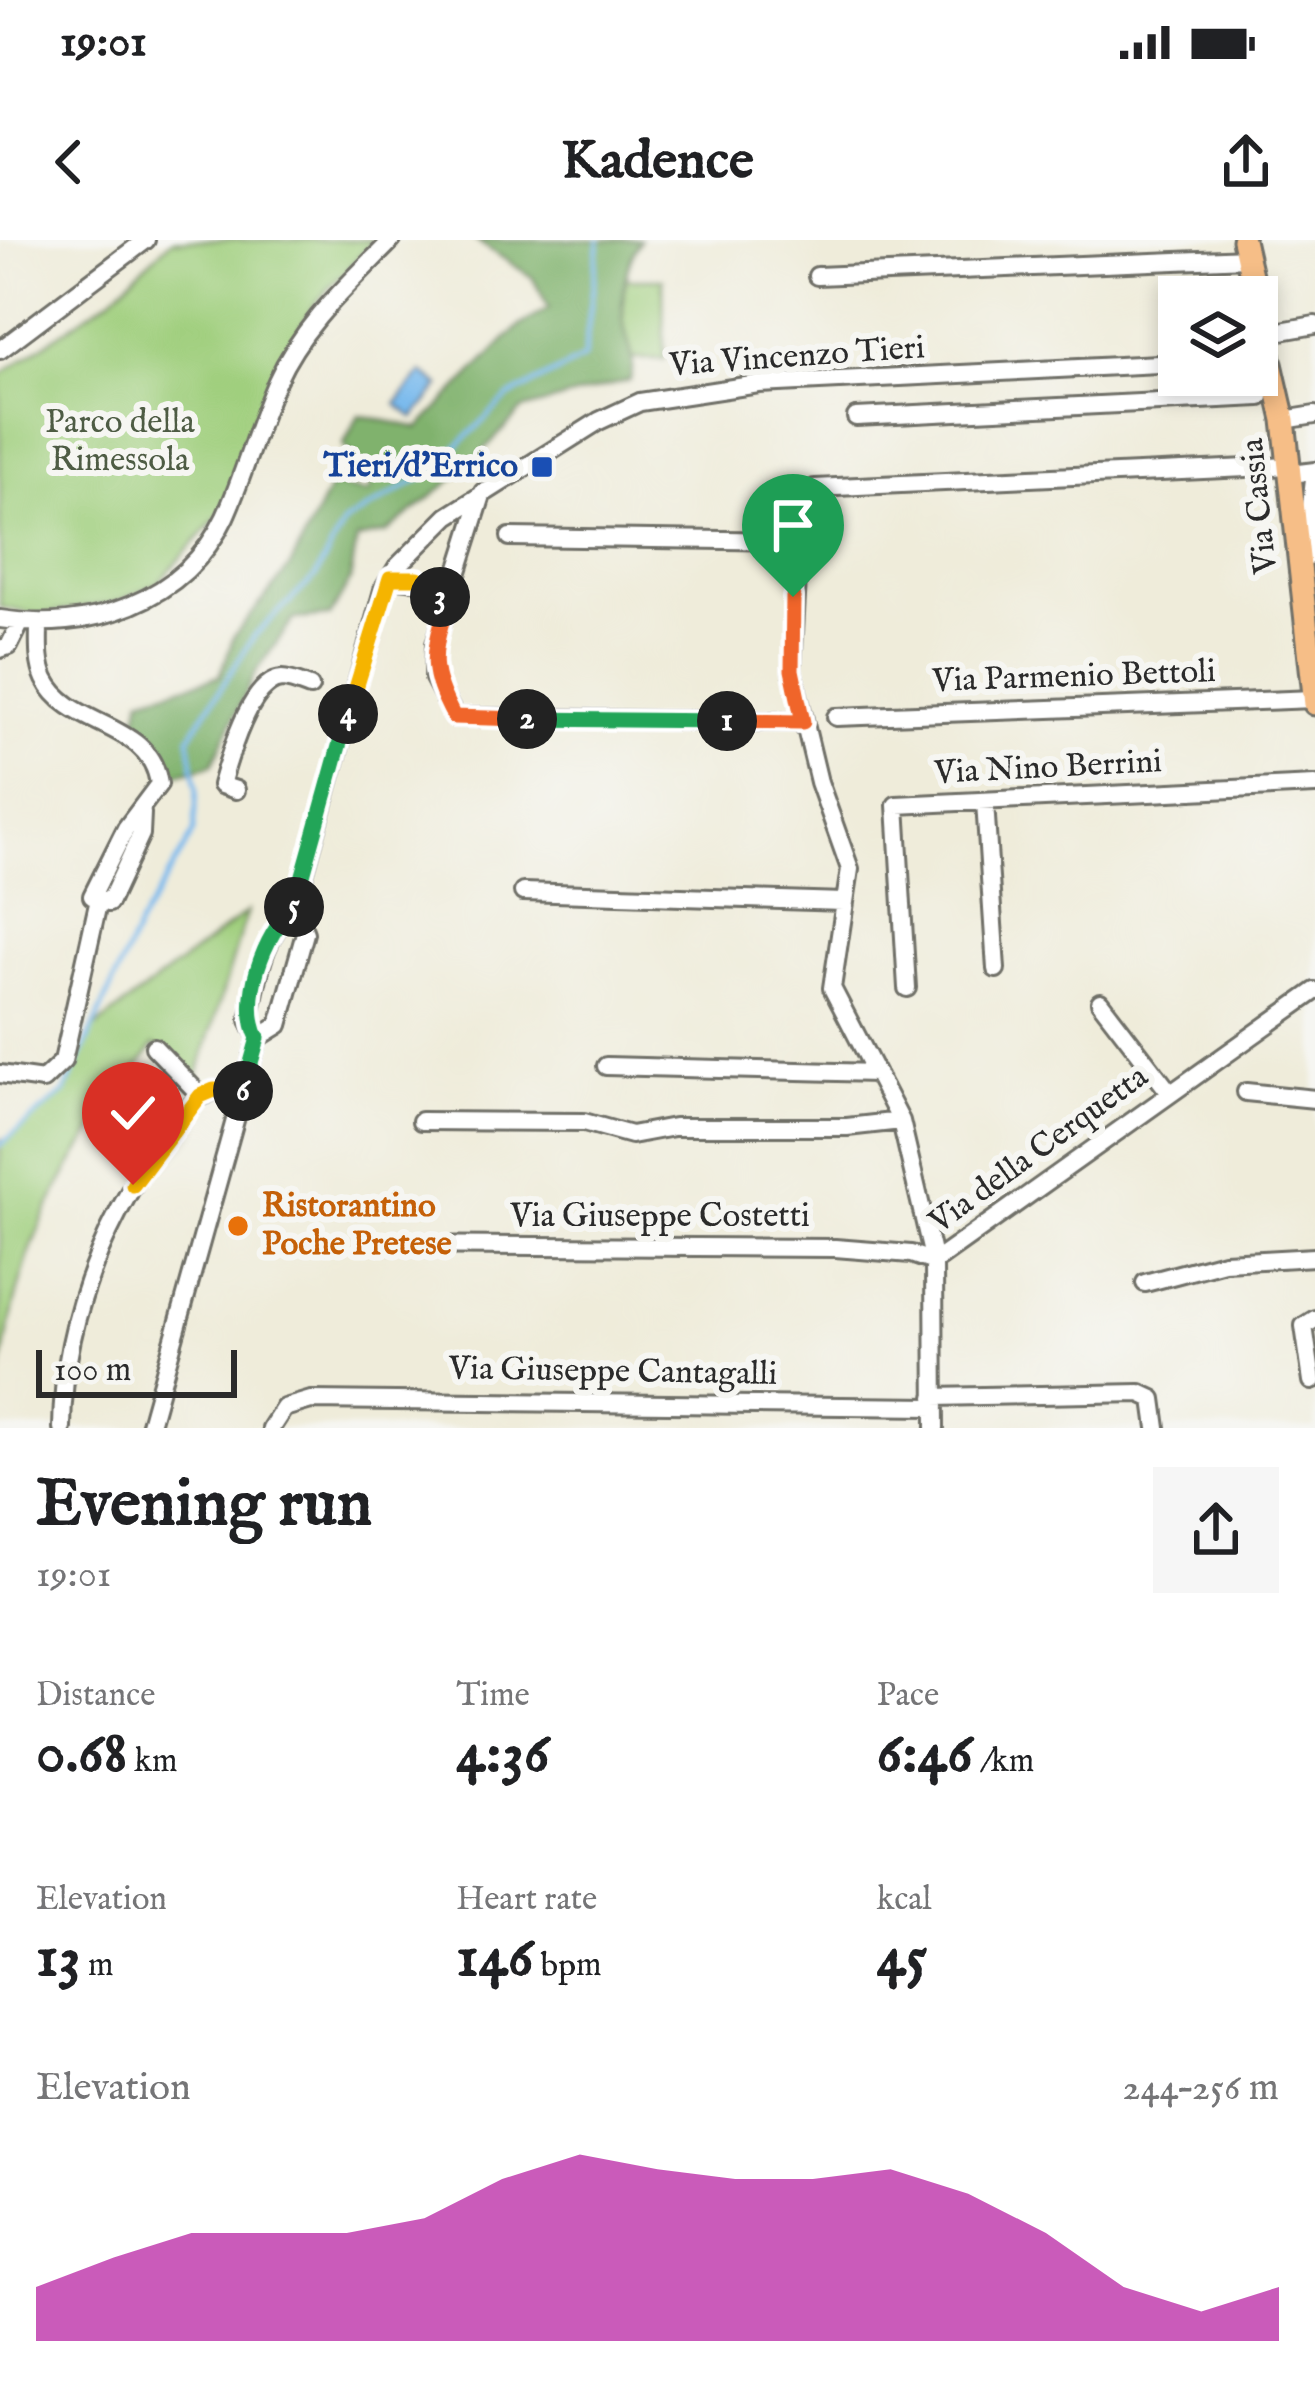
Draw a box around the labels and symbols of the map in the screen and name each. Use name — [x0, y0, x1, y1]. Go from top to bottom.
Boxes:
street label: Via Vincenzo Tieri — [667, 327, 926, 387]
park label: Parco della Rimessola — [45, 402, 195, 482]
street label: Via Cassia — [1232, 435, 1288, 577]
place label: Tieri/d'Errico — [323, 446, 518, 488]
marker: Tieri/d'Errico — [529, 454, 555, 480]
pin — [742, 474, 844, 597]
pin: 3 — [410, 567, 470, 627]
street label: Via Parmenio Bettoli — [930, 651, 1217, 703]
pin: 4 — [318, 684, 378, 744]
pin: 2 — [497, 689, 557, 749]
pin: 1 — [697, 691, 757, 751]
street label: Via Nino Berrini — [932, 741, 1163, 795]
pin: 5 — [264, 877, 324, 937]
street label: Via della Cerquetta — [920, 1056, 1157, 1244]
pin: 6 — [213, 1061, 273, 1121]
pin — [82, 1062, 184, 1185]
place label: Ristorantino Poche Pretese — [262, 1186, 452, 1266]
street label: Via Giuseppe Costetti — [509, 1196, 810, 1238]
marker: Ristorantino Poche Pretese — [225, 1213, 251, 1239]
scale bar — [36, 1344, 237, 1397]
street label: Via Giuseppe Cantagalli — [447, 1348, 778, 1396]

